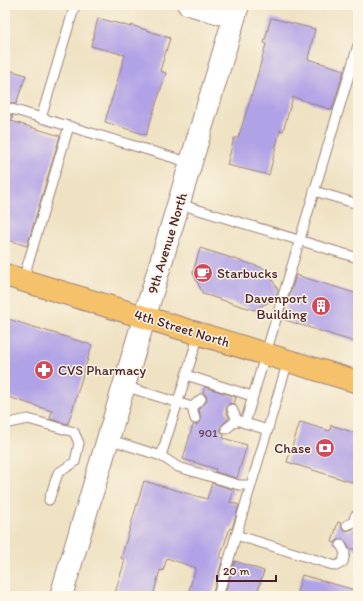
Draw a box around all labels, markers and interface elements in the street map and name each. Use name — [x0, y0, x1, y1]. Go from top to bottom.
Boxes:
street label: 9th Avenue North — [144, 190, 191, 296]
cafe icon: Starbucks — [192, 262, 214, 284]
place label: Starbucks — [217, 265, 278, 282]
place label: Davenport Building — [245, 290, 308, 323]
building icon: Davenport Building — [310, 295, 332, 317]
street label: 4th Street North — [132, 306, 232, 351]
pharmacy icon: CVS Pharmacy — [33, 359, 55, 381]
place label: CVS Pharmacy — [58, 362, 147, 379]
house number: 901 — [198, 426, 218, 440]
bank icon: Chase — [314, 437, 336, 459]
place label: Chase — [274, 440, 311, 457]
scale bar — [217, 557, 276, 583]
text: 20 m — [223, 564, 250, 578]

